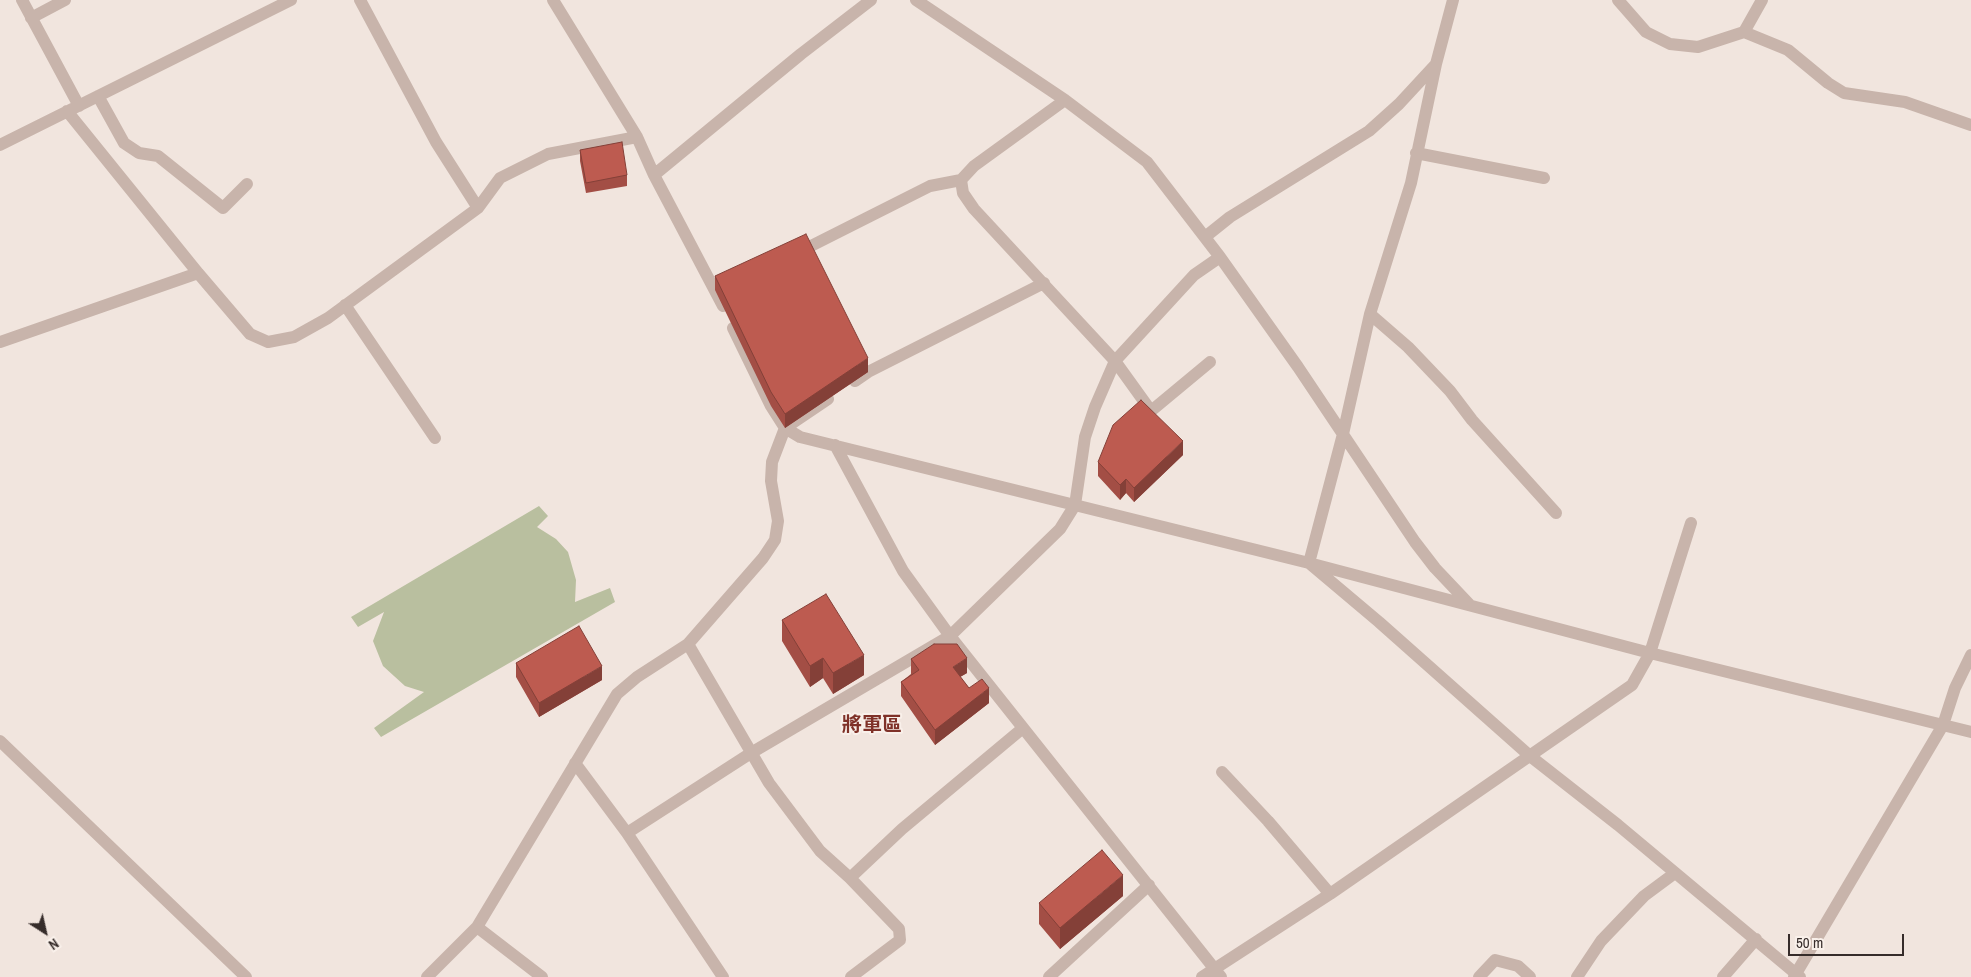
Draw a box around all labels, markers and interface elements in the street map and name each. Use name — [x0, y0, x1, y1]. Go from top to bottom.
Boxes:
district label: 將軍區 — [842, 714, 902, 738]
north arrow — [20, 907, 70, 957]
scale bar — [1791, 924, 1907, 956]
text: 50 m — [1796, 932, 1823, 953]
text: N — [45, 935, 62, 954]

